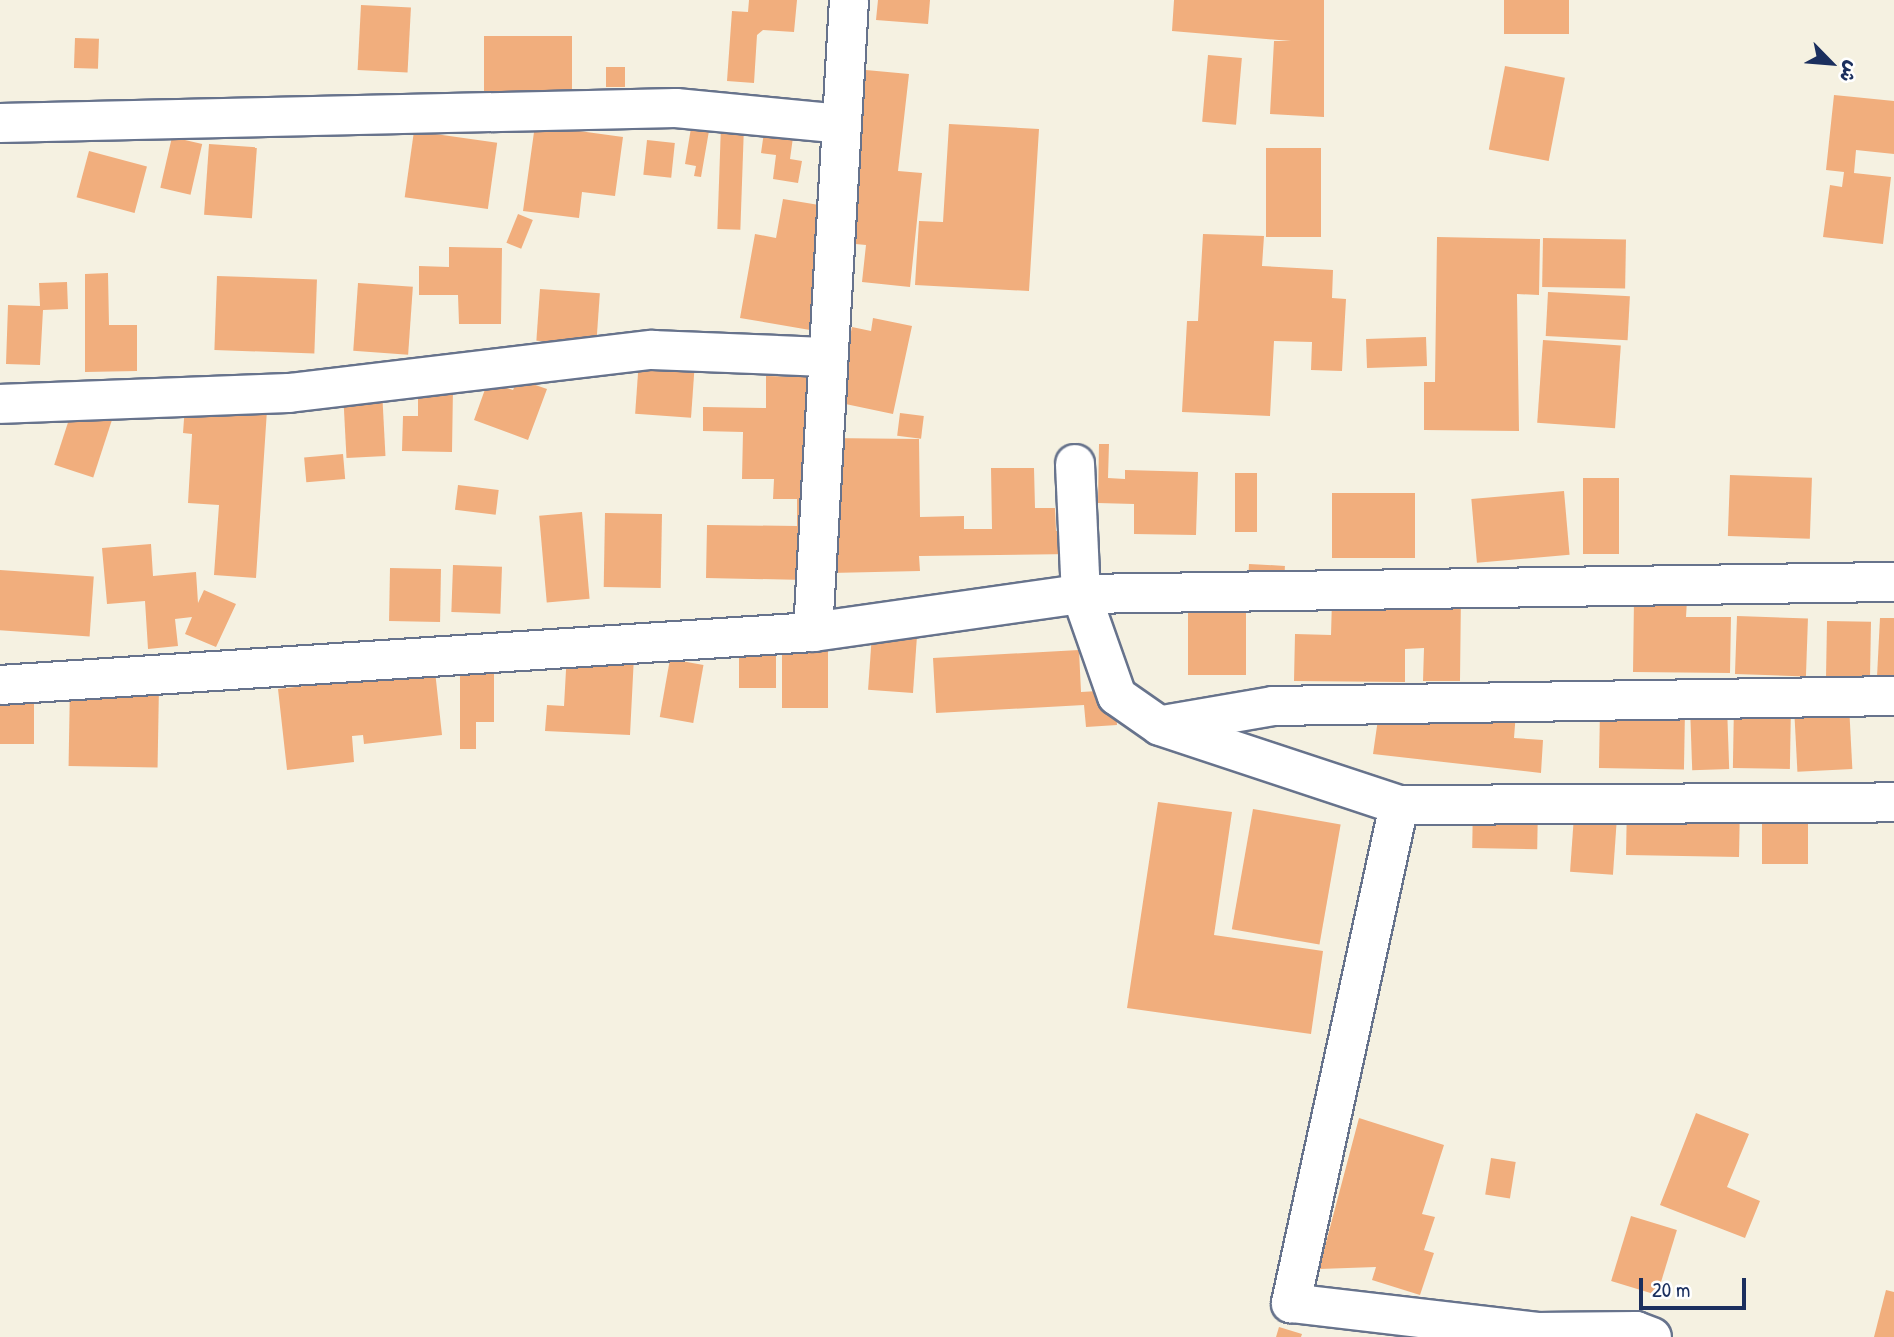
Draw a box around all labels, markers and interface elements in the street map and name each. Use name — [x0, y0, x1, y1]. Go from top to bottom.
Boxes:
north arrow — [1796, 28, 1866, 98]
text: ش — [1834, 57, 1866, 87]
scale bar — [1642, 1264, 1749, 1308]
text: 20 m — [1652, 1275, 1690, 1304]

